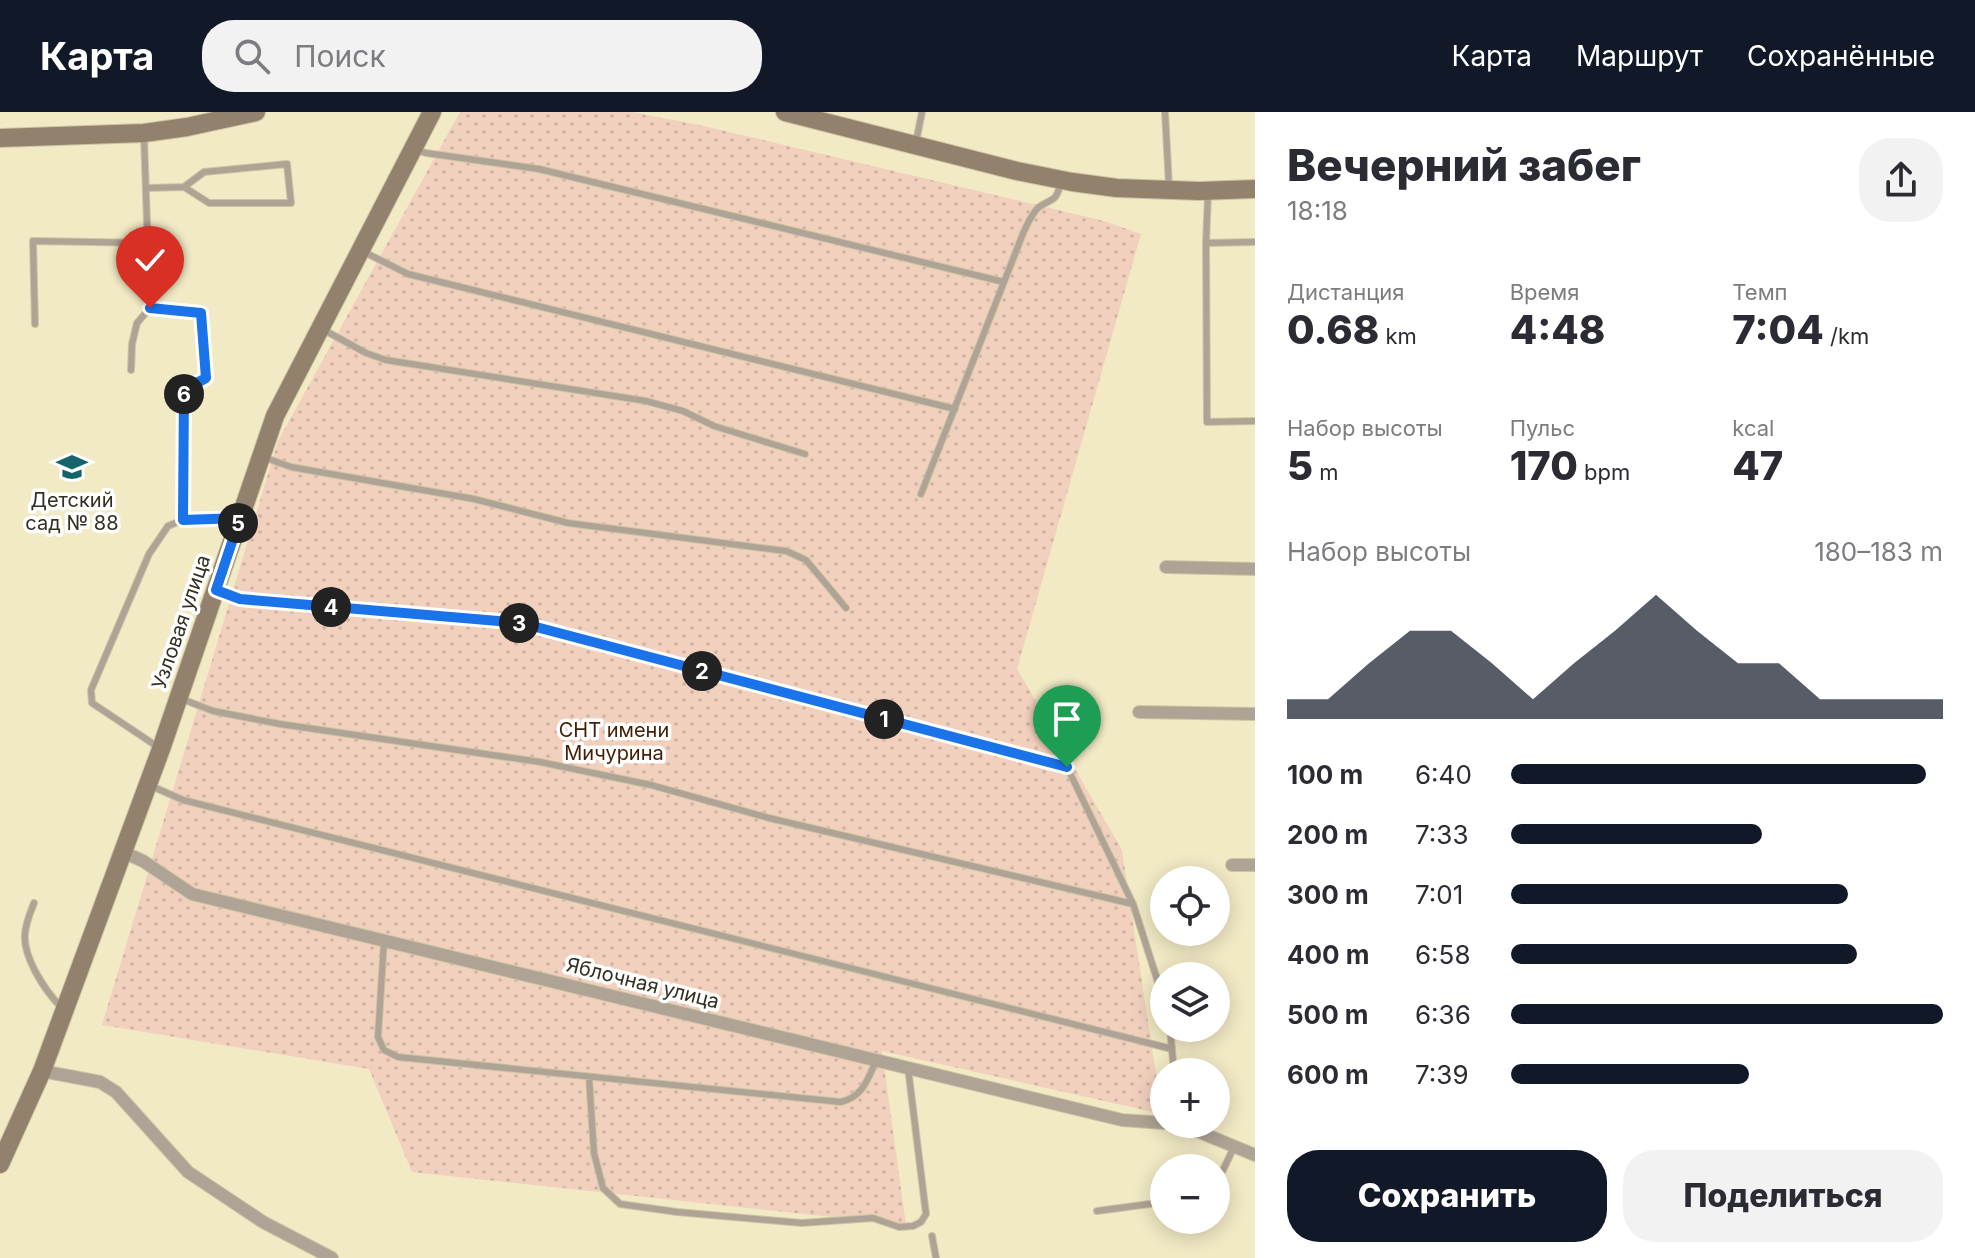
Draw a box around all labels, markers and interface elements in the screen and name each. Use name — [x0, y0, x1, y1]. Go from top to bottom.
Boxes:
search box — [202, 20, 762, 92]
text: Карта — [40, 33, 154, 79]
icon: search — [230, 34, 274, 78]
text: Поиск — [294, 38, 386, 74]
text: Карта — [1452, 39, 1532, 73]
text: Маршрут — [1576, 39, 1703, 73]
text: Сохранённые — [1747, 39, 1935, 73]
text: Вечерний забег — [1287, 138, 1641, 192]
button: share — [1859, 138, 1943, 222]
text: 18:18 — [1287, 195, 1348, 226]
pin — [116, 226, 184, 308]
icon: check — [128, 238, 172, 282]
text: Дистанция — [1287, 279, 1405, 305]
text: Время — [1510, 279, 1579, 305]
text: Темп — [1732, 279, 1788, 305]
text: 0.68 — [1287, 305, 1379, 354]
text: 4:48 — [1510, 305, 1605, 354]
text: 7:04 — [1732, 305, 1824, 354]
text: km — [1379, 323, 1417, 349]
text: /km — [1824, 323, 1869, 349]
pin: 6 — [164, 374, 204, 414]
text: 6 — [177, 381, 191, 407]
text: Набор высоты — [1287, 415, 1443, 441]
text: Пульс — [1510, 415, 1575, 441]
text: kcal — [1732, 415, 1774, 441]
text: 5 — [1287, 441, 1313, 490]
text: 170 — [1510, 441, 1578, 490]
text: 47 — [1732, 441, 1783, 490]
school or university icon: Детский сад № 88 — [55, 450, 89, 484]
text: m — [1313, 459, 1339, 485]
text: bpm — [1578, 459, 1630, 485]
place label: Детский сад № 88 — [25, 488, 119, 535]
pin: 5 — [218, 503, 258, 543]
text: 5 — [231, 510, 245, 536]
text: Набор высоты — [1287, 536, 1471, 567]
text: 180–183 m — [1814, 536, 1943, 567]
street label: Узловая улица — [147, 552, 215, 692]
pin: 4 — [311, 587, 351, 627]
text: 4 — [324, 594, 338, 620]
pin: 3 — [499, 603, 539, 643]
text: 3 — [512, 610, 526, 636]
pin: 2 — [682, 651, 722, 691]
text: 2 — [695, 658, 709, 684]
pin — [1033, 685, 1101, 767]
icon: arrive — [1045, 697, 1089, 741]
pin: 1 — [864, 699, 904, 739]
text: 1 — [879, 706, 889, 732]
park label: СНТ имени Мичурина — [559, 718, 669, 765]
text: 100 m — [1287, 759, 1363, 790]
text: 6:40 — [1415, 759, 1472, 790]
text: 200 m — [1287, 819, 1368, 850]
text: 7:33 — [1415, 819, 1468, 850]
map controls — [1150, 866, 1230, 1234]
button: locate — [1150, 866, 1230, 946]
text: 300 m — [1287, 879, 1369, 910]
text: 7:01 — [1415, 879, 1463, 910]
text: 400 m — [1287, 939, 1370, 970]
text: 6:58 — [1415, 939, 1471, 970]
street label: Яблочная улица — [564, 952, 722, 1014]
button: layers — [1150, 962, 1230, 1042]
text: 500 m — [1287, 999, 1369, 1030]
text: 6:36 — [1415, 999, 1471, 1030]
button: + — [1150, 1058, 1230, 1138]
text: 600 m — [1287, 1059, 1369, 1090]
text: 7:39 — [1415, 1059, 1469, 1090]
button: Сохранить — [1287, 1150, 1607, 1242]
button: Поделиться — [1623, 1150, 1943, 1242]
button: − — [1150, 1154, 1230, 1234]

